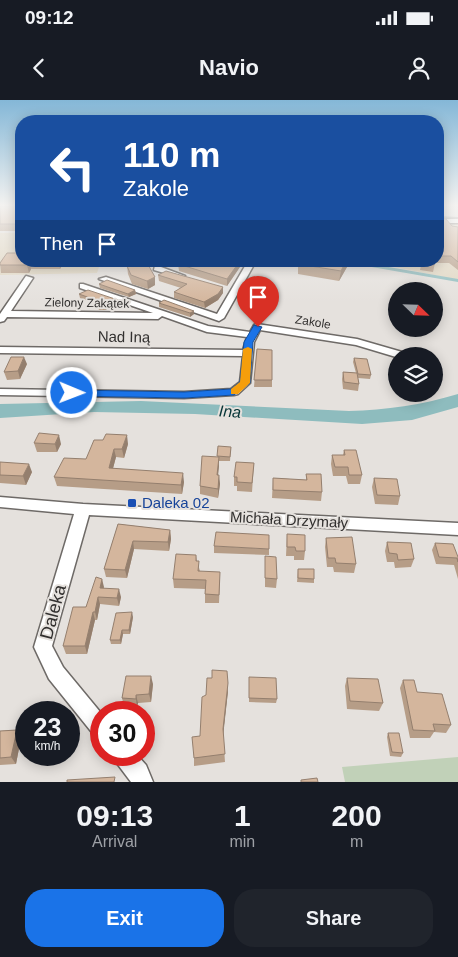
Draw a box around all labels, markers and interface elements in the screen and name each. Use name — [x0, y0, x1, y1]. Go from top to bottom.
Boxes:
text: 09:12 — [25, 7, 74, 28]
icon: back — [25, 54, 53, 82]
icon: person — [405, 54, 433, 82]
text: Navio — [199, 55, 259, 80]
icon: left — [40, 135, 105, 200]
text: 110 m — [123, 135, 220, 174]
text: Zakole — [123, 176, 189, 201]
icon: arrive — [93, 230, 121, 258]
text: Then — [40, 233, 83, 254]
pin — [237, 276, 279, 327]
north arrow — [388, 282, 442, 338]
map controls — [388, 282, 443, 402]
icon: arrive — [244, 283, 272, 311]
street label: Zielony Zakątek — [45, 295, 130, 311]
street label: Zakole — [294, 312, 332, 332]
street label: Nad Iną — [98, 328, 151, 345]
button: layers — [388, 347, 443, 402]
position arrow — [45, 366, 97, 418]
water label: Ina — [218, 402, 242, 421]
place label: Daleka 02 — [142, 494, 210, 511]
marker: Daleka 02 — [126, 497, 138, 509]
street label: Michała Drzymały — [229, 508, 349, 531]
street label: Daleka — [36, 581, 70, 642]
speed limit sign: 30 — [90, 701, 155, 766]
text: 23 — [34, 713, 61, 741]
text: km/h — [34, 739, 61, 753]
text: 09:13 — [76, 799, 153, 832]
text: 1 — [234, 799, 251, 832]
text: 200 — [332, 799, 382, 832]
text: Arrival — [92, 833, 137, 850]
text: min — [229, 833, 255, 850]
text: m — [350, 833, 363, 850]
button: Exit — [25, 889, 224, 947]
button: Share — [234, 889, 433, 947]

